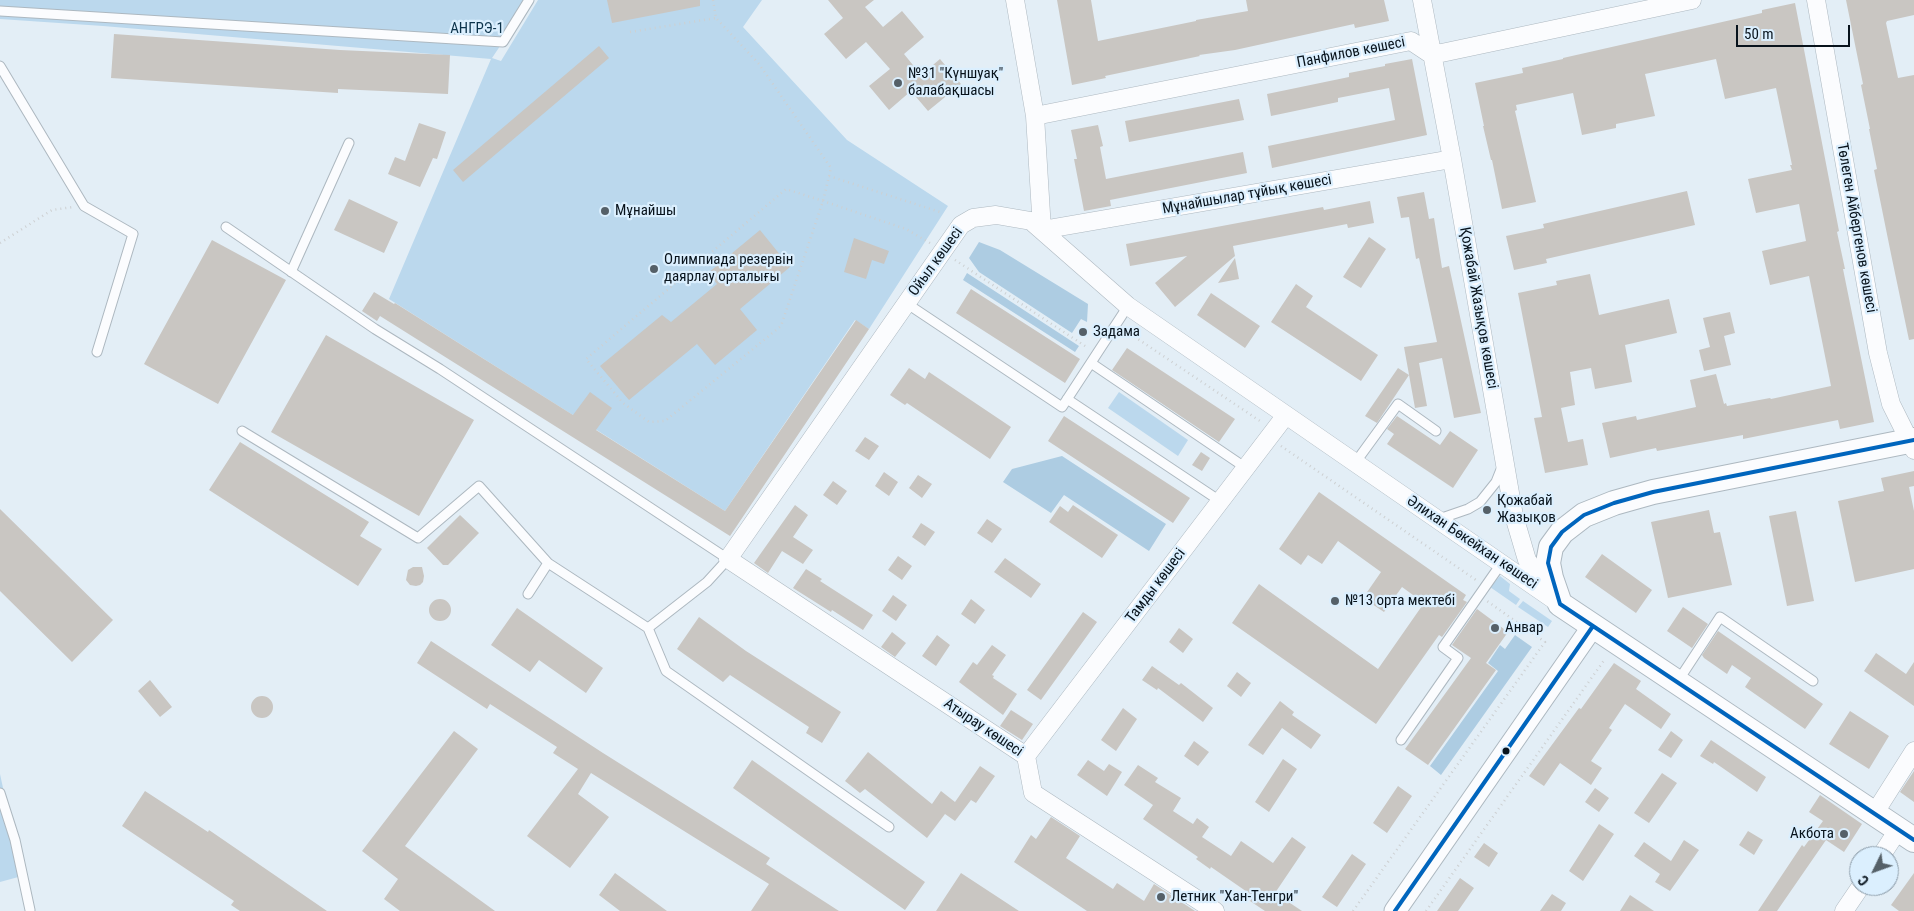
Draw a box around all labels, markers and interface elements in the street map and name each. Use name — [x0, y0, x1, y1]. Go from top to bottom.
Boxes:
scale bar — [1739, 15, 1853, 47]
park label: АНГРЭ-1 — [450, 20, 504, 38]
text: 50 m — [1744, 25, 1774, 43]
street label: Панфилов көшесі — [1295, 34, 1407, 72]
place label: №31 "Күншуақ" балабақшасы — [908, 65, 1003, 100]
marker: №31 "Күншуақ" балабақшасы — [892, 77, 904, 89]
street label: Төлеген Айбергенов көшесі — [1832, 142, 1880, 314]
street label: Мұнайшылар тұйық көшесі — [1161, 171, 1333, 219]
place label: Мұнайшы — [615, 202, 676, 220]
marker: Мұнайшы — [599, 205, 611, 217]
street label: Ойыл көшесі — [905, 224, 967, 300]
street label: Қожабай Жазықов көшесі — [1455, 226, 1501, 390]
place label: Олимпиада резервін даярлау орталығы — [664, 251, 793, 286]
marker: Олимпиада резервін даярлау орталығы — [648, 263, 660, 275]
place label: Задама — [1093, 323, 1140, 341]
marker: Задама — [1077, 326, 1089, 338]
place label: Қожабай Жазықов — [1497, 492, 1556, 527]
street label: Әлихан Бөкейхан көшесі — [1403, 493, 1541, 593]
marker: Қожабай Жазықов — [1481, 504, 1493, 516]
street label: Тамды көшесі — [1122, 545, 1190, 627]
place label: №13 орта мектебі — [1345, 592, 1455, 610]
marker: №13 орта мектебі — [1329, 595, 1341, 607]
place label: Анвар — [1505, 619, 1543, 637]
marker: Анвар — [1489, 622, 1501, 634]
street label: Атырау көшесі — [940, 695, 1026, 761]
unlabelled marker — [1501, 746, 1511, 756]
place label: Акбота — [1790, 825, 1834, 843]
marker: Акбота — [1838, 828, 1850, 840]
north arrow — [1849, 846, 1899, 896]
text: С — [1855, 872, 1872, 889]
place label: Летник "Хан-Тенгри" — [1171, 888, 1298, 906]
marker: Летник "Хан-Тенгри" — [1155, 891, 1167, 903]

